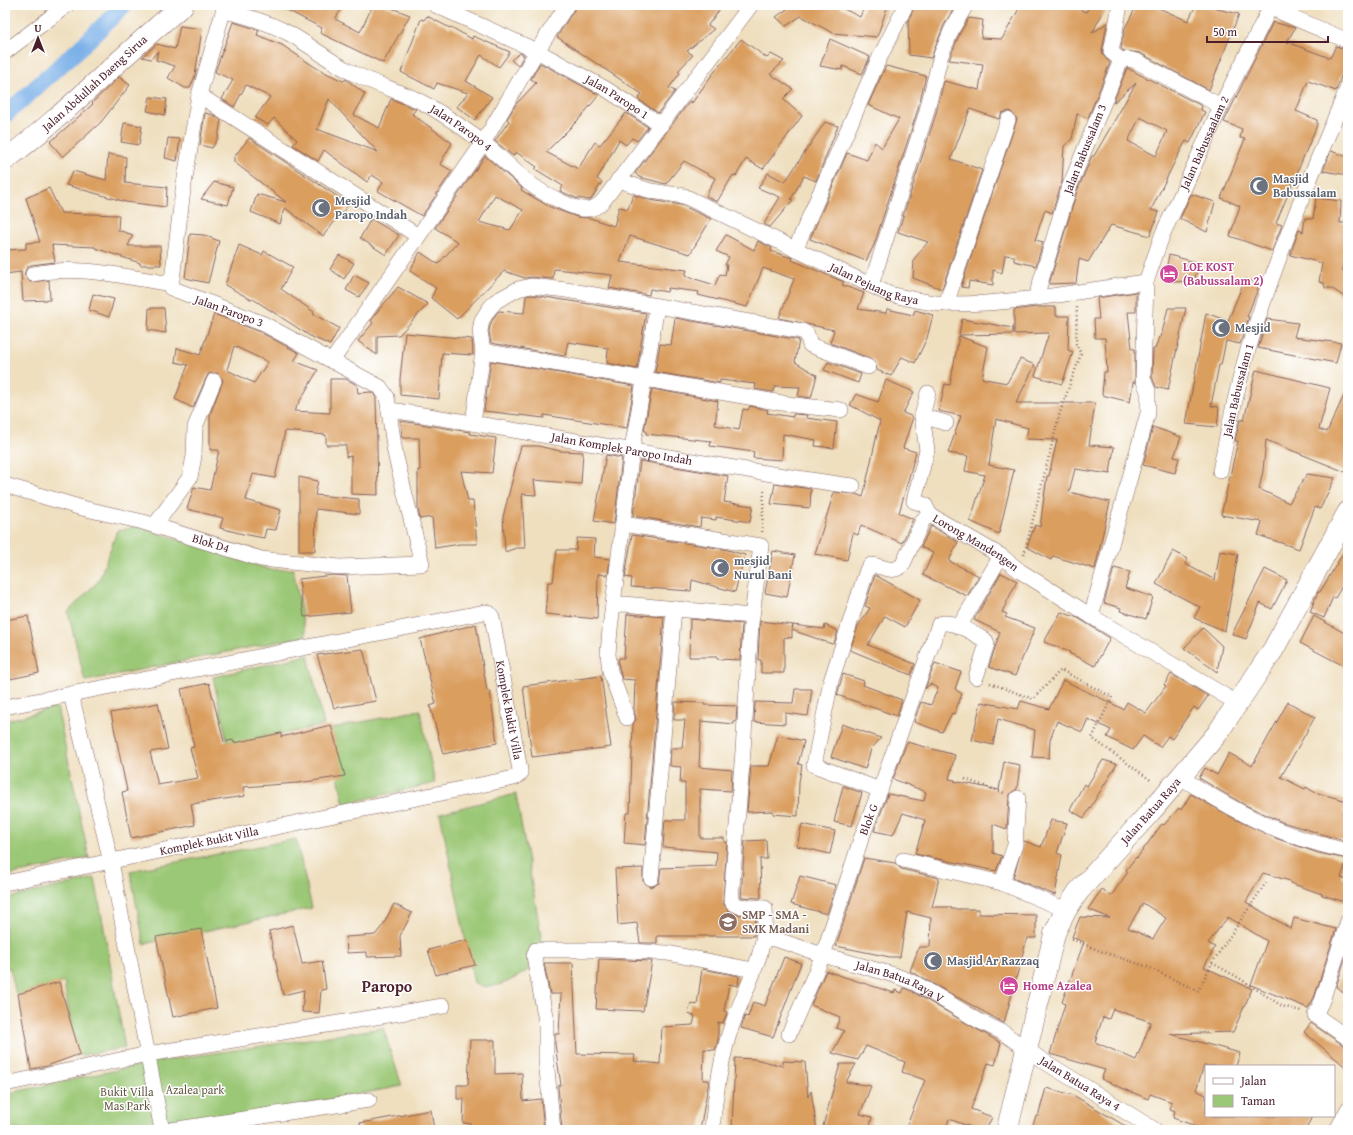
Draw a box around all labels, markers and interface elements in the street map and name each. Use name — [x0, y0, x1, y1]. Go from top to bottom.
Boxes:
north arrow — [18, 18, 58, 58]
scale bar — [1207, 18, 1328, 44]
text: U — [34, 20, 42, 36]
text: 50 m — [1213, 23, 1237, 40]
street label: Jalan Abdullah Daeng Sirua — [36, 31, 151, 136]
street label: Jalan Paropo 1 — [581, 69, 652, 123]
street label: Jalan Babussaalam 2 — [1175, 93, 1233, 194]
street label: Jalan Paropo 4 — [426, 99, 496, 155]
street label: Jalan Babussalam 3 — [1058, 101, 1110, 198]
place label: Masjid Babussalam — [1273, 170, 1337, 201]
mosque icon: Masjid Babussalam — [1248, 175, 1270, 197]
place label: Mesjid Paropo Indah — [335, 192, 407, 223]
mosque icon: Mesjid Paropo Indah — [310, 197, 332, 219]
street label: Jalan Pejuang Raya — [825, 257, 920, 308]
place label: LOE KOST (Babussalam 2) — [1183, 258, 1264, 289]
hotel icon: LOE KOST (Babussalam 2) — [1158, 263, 1180, 285]
street label: Jalan Paropo 3 — [191, 290, 266, 331]
mosque icon: Mesjid — [1210, 317, 1232, 339]
place label: Mesjid — [1235, 319, 1271, 336]
street label: Jalan Babussalam 1 — [1218, 341, 1258, 440]
street label: Jalan Komplek Paropo Indah — [548, 427, 694, 469]
street label: Lorong Mandengen — [930, 510, 1023, 575]
street label: Blok D4 — [190, 529, 232, 557]
place label: mesjid Nurul Bani — [734, 552, 792, 583]
mosque icon: mesjid Nurul Bani — [709, 557, 731, 579]
street label: Komplek Bukit Villa — [492, 659, 527, 761]
street label: Jalan Batua Raya — [1115, 773, 1185, 849]
street label: Blok G — [854, 801, 882, 837]
street label: Komplek Bukit Villa — [158, 822, 260, 859]
place label: SMP - SMA - SMK Madani — [742, 906, 809, 937]
school or university icon: SMP - SMA - SMK Madani — [717, 911, 739, 933]
mosque icon: Masjid Ar Razzaq — [922, 950, 944, 972]
place label: Masjid Ar Razzaq — [947, 952, 1039, 969]
street label: Jalan Batua Raya V — [852, 955, 947, 1006]
district label: Paropo — [362, 974, 413, 998]
hotel icon: Home Azalea — [998, 975, 1020, 997]
place label: Home Azalea — [1023, 977, 1093, 994]
street label: Jalan Batua Raya 4 — [1035, 1051, 1124, 1115]
legend — [1205, 1065, 1335, 1117]
text: Jalan — [1239, 1072, 1266, 1089]
park label: Azalea park — [166, 1081, 225, 1098]
park label: Bukit Villa Mas Park — [100, 1083, 154, 1114]
text: Taman — [1241, 1092, 1275, 1109]

